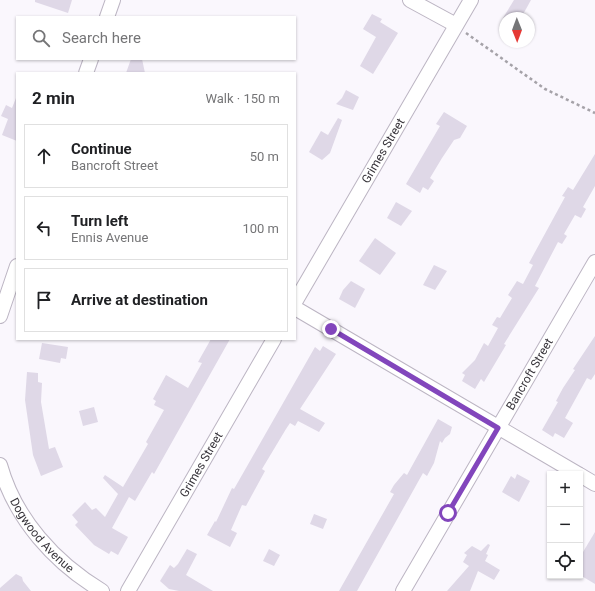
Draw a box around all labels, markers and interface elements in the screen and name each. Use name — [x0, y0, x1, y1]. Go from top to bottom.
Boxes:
north arrow — [499, 12, 535, 48]
search box — [16, 16, 296, 60]
icon: search — [30, 27, 52, 49]
text: Search here — [62, 29, 141, 47]
text: 2 min — [32, 88, 75, 108]
text: Walk · 150 m — [205, 91, 280, 106]
street label: Grimes Street — [359, 116, 408, 186]
text: Continue — [71, 140, 132, 158]
icon: ahead — [33, 145, 55, 167]
text: 50 m — [250, 149, 279, 164]
text: Bancroft Street — [71, 158, 158, 173]
text: Turn left — [71, 212, 128, 230]
icon: left — [33, 217, 55, 239]
text: 100 m — [242, 221, 279, 236]
text: Ennis Avenue — [71, 230, 148, 245]
icon: arrive — [33, 289, 55, 311]
text: Arrive at destination — [71, 291, 208, 309]
route end — [322, 320, 340, 338]
street label: Bancroft Street — [503, 336, 556, 413]
street label: Grimes Street — [177, 430, 226, 500]
map controls — [547, 471, 583, 579]
button: + — [547, 471, 583, 507]
street label: Dogwood Avenue — [7, 496, 77, 576]
route start — [439, 504, 457, 522]
button: − — [547, 507, 583, 543]
button: locate — [547, 543, 583, 579]

